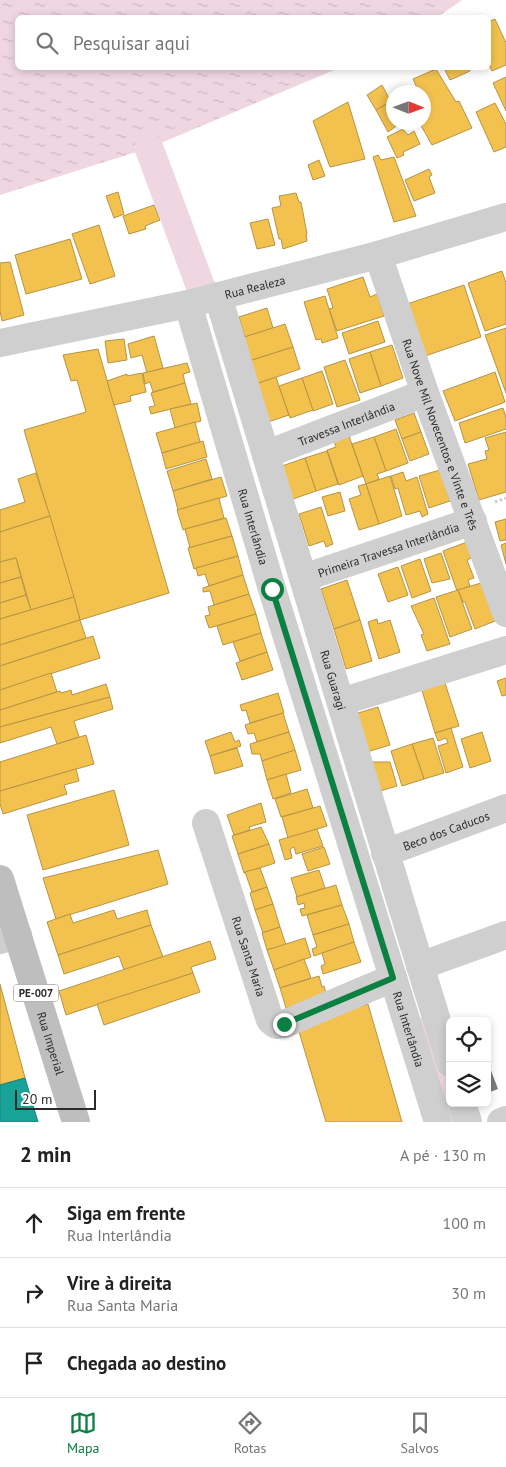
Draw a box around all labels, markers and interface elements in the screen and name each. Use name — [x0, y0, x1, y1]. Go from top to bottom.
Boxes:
search box — [15, 15, 491, 70]
icon: search — [33, 29, 61, 57]
text: Pesquisar aqui — [73, 31, 190, 55]
north arrow — [386, 85, 431, 130]
street label: Rua Realeza — [223, 272, 287, 302]
street label: Rua Nove Mil Novecentos e Vinte e Três — [400, 337, 482, 532]
street label: Travessa Interlândia — [296, 398, 397, 449]
street label: Rua Interlândia — [235, 487, 272, 566]
street label: Primeira Travessa Interlândia — [316, 519, 461, 580]
route start — [261, 578, 284, 601]
street label: Rua Guaragi — [318, 648, 350, 712]
street label: Beco dos Caducos — [401, 807, 491, 853]
street label: Rua Santa Maria — [229, 914, 269, 998]
road number: PE-007 — [14, 984, 58, 1001]
street label: Rua Interlândia — [390, 989, 428, 1069]
street label: Rua Imperial — [34, 1010, 68, 1077]
route end — [273, 1013, 296, 1036]
map controls — [446, 1017, 491, 1107]
button: locate — [446, 1017, 491, 1062]
button: layers — [446, 1062, 491, 1107]
scale bar — [15, 1087, 96, 1110]
text: 20 m — [22, 1090, 52, 1108]
text: 2 min — [20, 1141, 71, 1168]
text: A pé · 130 m — [400, 1145, 486, 1165]
text: Siga em frente — [67, 1201, 185, 1225]
icon: ahead — [20, 1209, 48, 1237]
text: 100 m — [443, 1213, 486, 1233]
text: Rua Interlândia — [67, 1225, 172, 1245]
text: Vire à direita — [67, 1271, 172, 1295]
icon: right — [20, 1279, 48, 1307]
text: 30 m — [451, 1283, 486, 1303]
text: Rua Santa Maria — [67, 1295, 178, 1315]
icon: arrive — [20, 1349, 48, 1377]
text: Chegada ao destino — [67, 1351, 226, 1375]
tab: Mapa — [67, 1409, 100, 1457]
tab: Rotas — [234, 1409, 266, 1457]
tab: Salvos — [400, 1409, 439, 1457]

